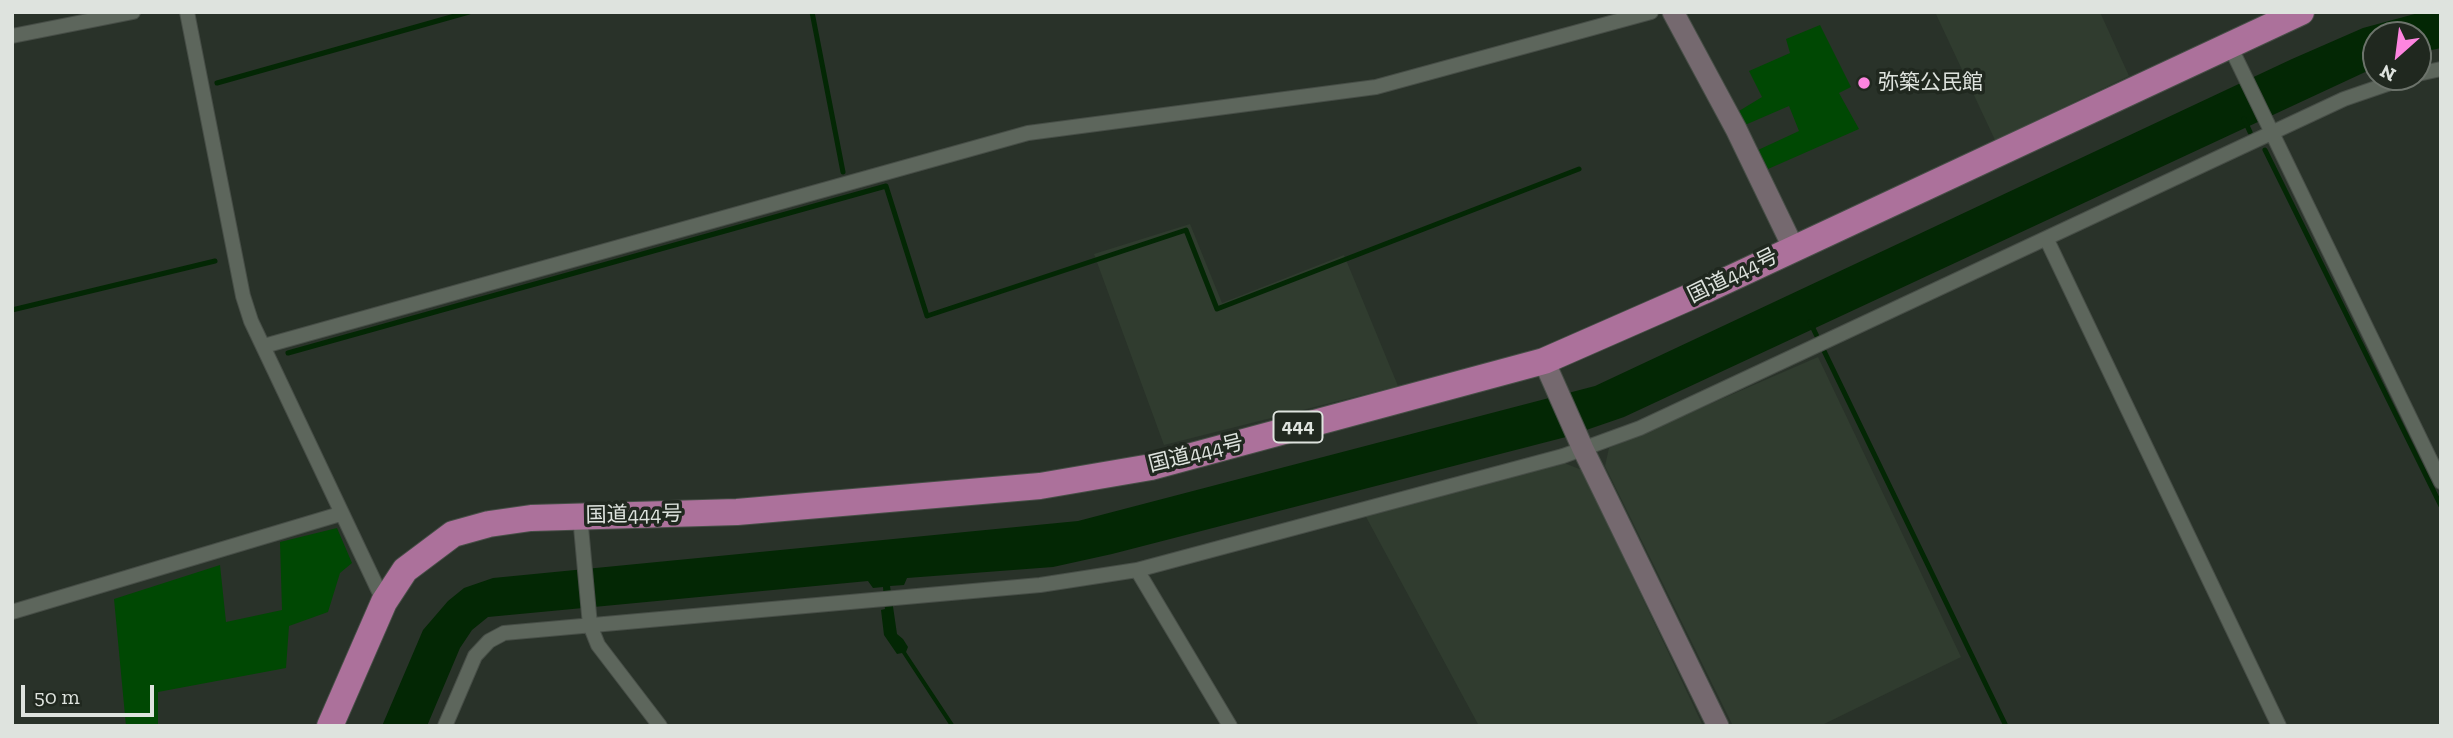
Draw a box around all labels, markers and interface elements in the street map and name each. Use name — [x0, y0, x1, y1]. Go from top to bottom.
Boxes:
north arrow — [2362, 21, 2432, 91]
text: N — [2376, 60, 2400, 87]
place label: 弥築公民館 — [1878, 70, 1983, 96]
marker: 弥築公民館 — [1856, 75, 1872, 91]
street label: 国道444号 — [1684, 243, 1782, 309]
road number: 444 — [1274, 412, 1322, 442]
street label: 国道444号 — [1146, 430, 1246, 478]
street label: 国道444号 — [585, 502, 683, 528]
scale bar — [24, 672, 158, 716]
text: 50 m — [34, 684, 80, 709]

